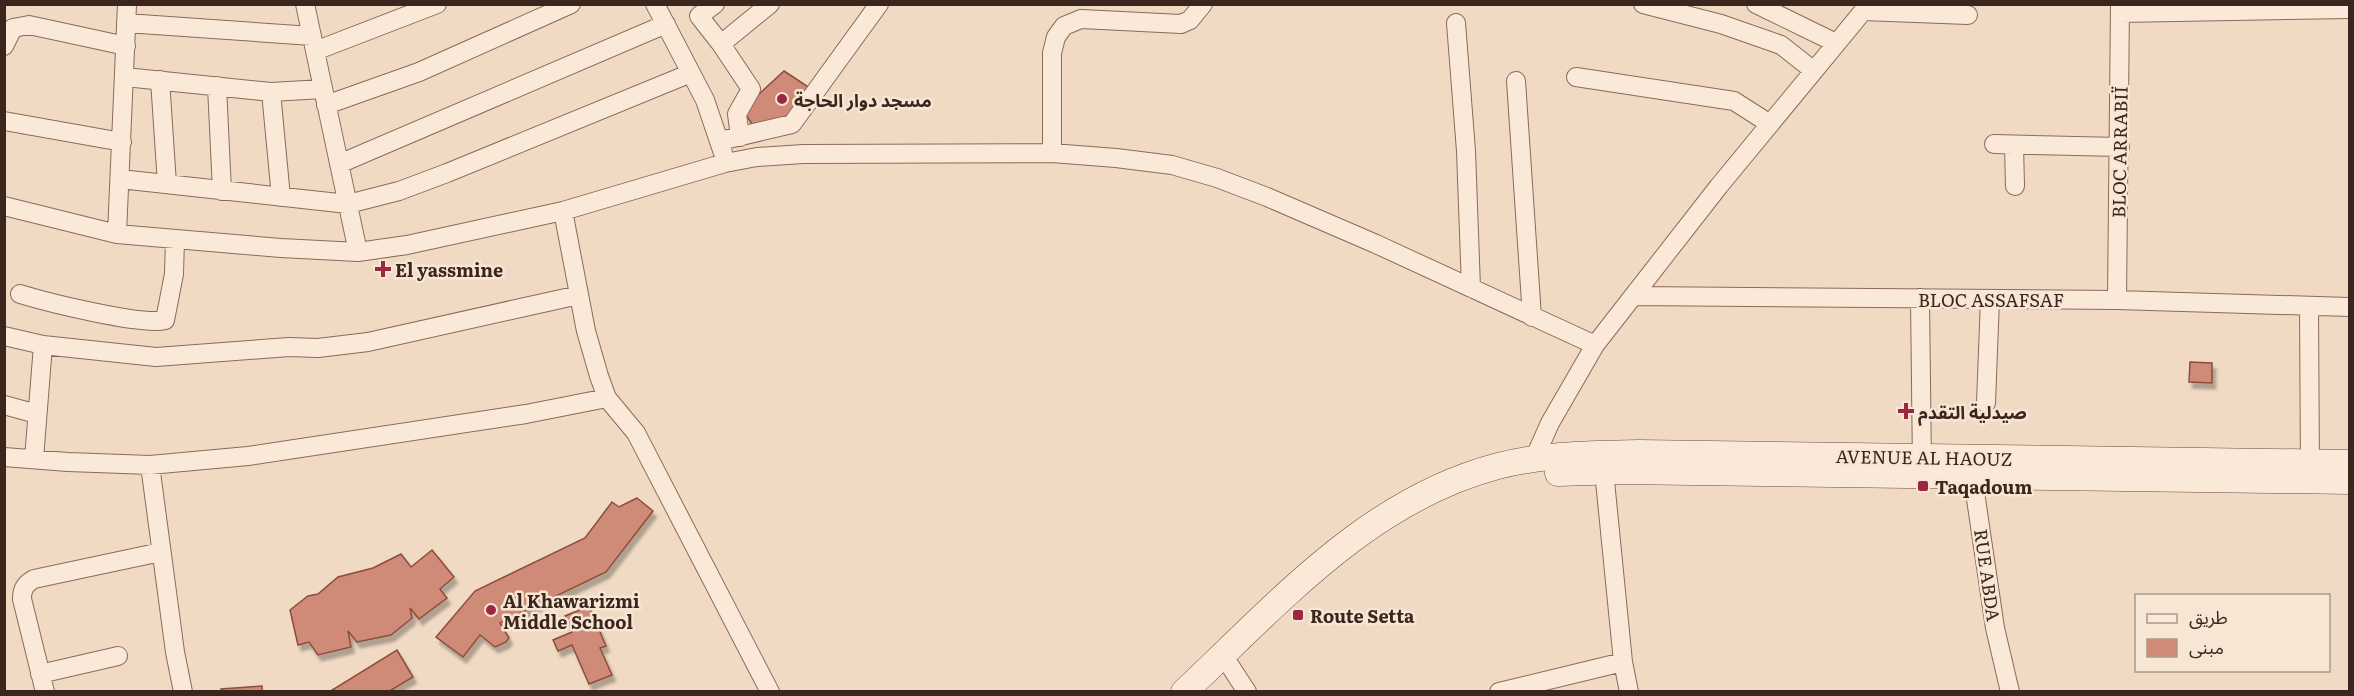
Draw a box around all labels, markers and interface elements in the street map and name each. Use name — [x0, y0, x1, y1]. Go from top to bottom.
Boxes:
place label: مسجد دوار الحاجة — [794, 86, 932, 113]
street label: BLOC ARRABIÏ — [2104, 86, 2134, 218]
marker: مسجد دوار الحاجة — [775, 92, 789, 106]
place label: El yassmine — [395, 256, 503, 283]
marker: El yassmine — [376, 262, 390, 276]
street label: BLOC ASSAFSAF — [1918, 286, 2064, 313]
place label: صيدلية التقدم — [1918, 398, 2027, 426]
marker: صيدلية التقدم — [1899, 404, 1913, 418]
street label: AVENUE AL HAOUZ — [1835, 442, 2013, 472]
place label: Taqadoum — [1935, 473, 2033, 500]
marker: Taqadoum — [1916, 479, 1930, 493]
street label: RUE ABDA — [1968, 527, 2008, 623]
place label: Al Khawarizmi Middle School — [503, 587, 640, 635]
legend — [2135, 594, 2330, 672]
place label: Route Setta — [1310, 602, 1415, 629]
marker: Al Khawarizmi Middle School — [484, 603, 498, 617]
text: طريق — [2189, 603, 2228, 630]
marker: Route Setta — [1291, 608, 1305, 622]
text: مبنى — [2189, 633, 2224, 660]

